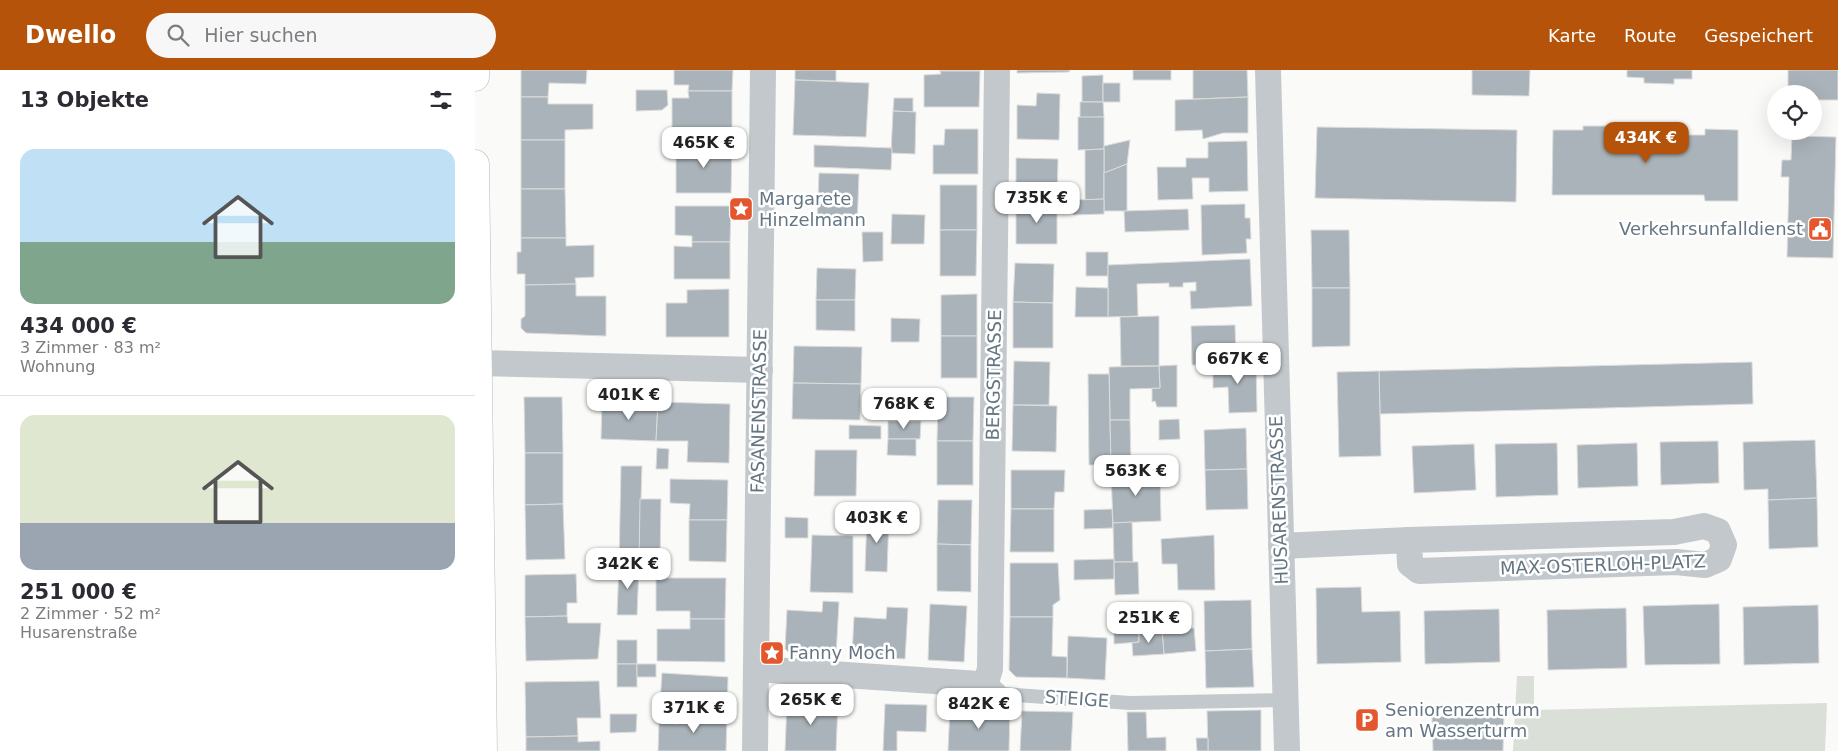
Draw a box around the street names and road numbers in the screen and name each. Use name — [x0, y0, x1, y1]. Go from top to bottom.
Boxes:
street label: BERGSTRASSE — [982, 309, 1005, 441]
street label: FASANENSTRASSE — [747, 329, 770, 493]
street label: HUSARENSTRASSE — [1265, 415, 1292, 585]
street label: MAX-OSTERLOH-PLATZ — [1500, 550, 1706, 579]
street label: STEIGE — [1044, 686, 1110, 711]

